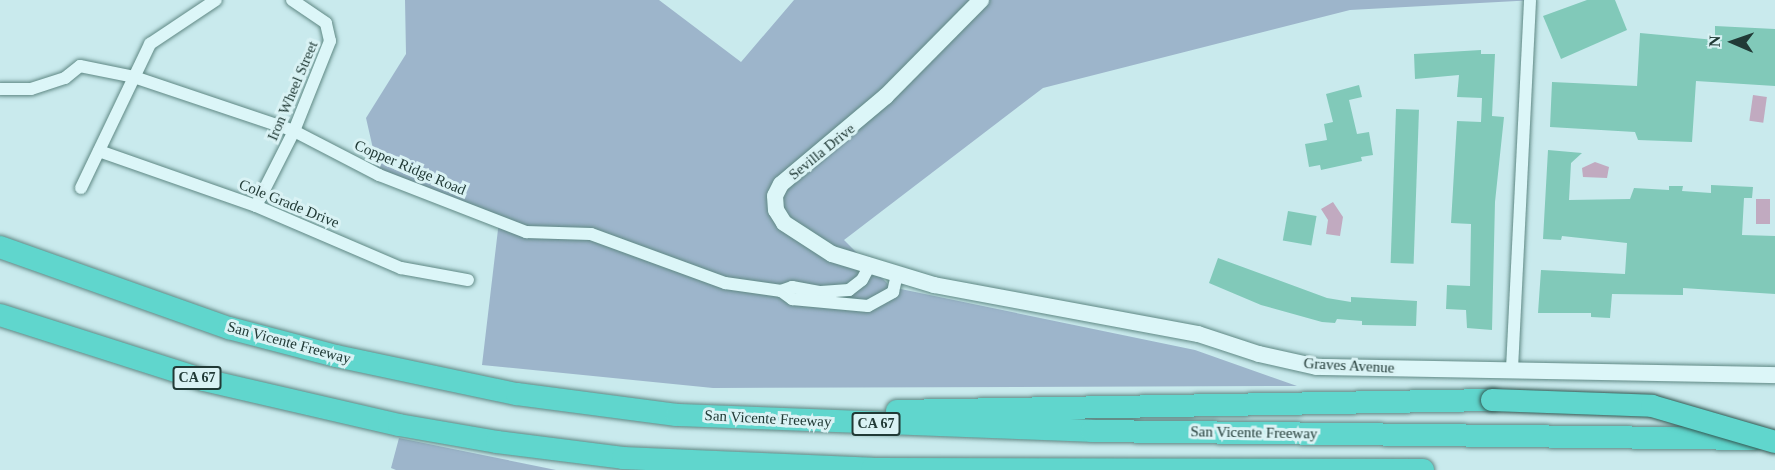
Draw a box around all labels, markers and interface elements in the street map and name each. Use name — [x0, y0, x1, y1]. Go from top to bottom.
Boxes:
north arrow — [1703, 12, 1763, 72]
text: N — [1706, 35, 1723, 47]
street label: Iron Wheel Street — [264, 38, 322, 144]
street label: Sevilla Drive — [785, 120, 859, 184]
street label: Copper Ridge Road — [352, 136, 468, 200]
street label: Cole Grade Drive — [236, 176, 342, 232]
street label: San Vicente Freeway — [225, 318, 353, 368]
street label: Graves Avenue — [1303, 355, 1395, 377]
road number: CA 67 — [172, 367, 222, 389]
street label: San Vicente Freeway — [704, 407, 832, 431]
road number: CA 67 — [850, 413, 902, 435]
street label: San Vicente Freeway — [1190, 423, 1318, 443]

